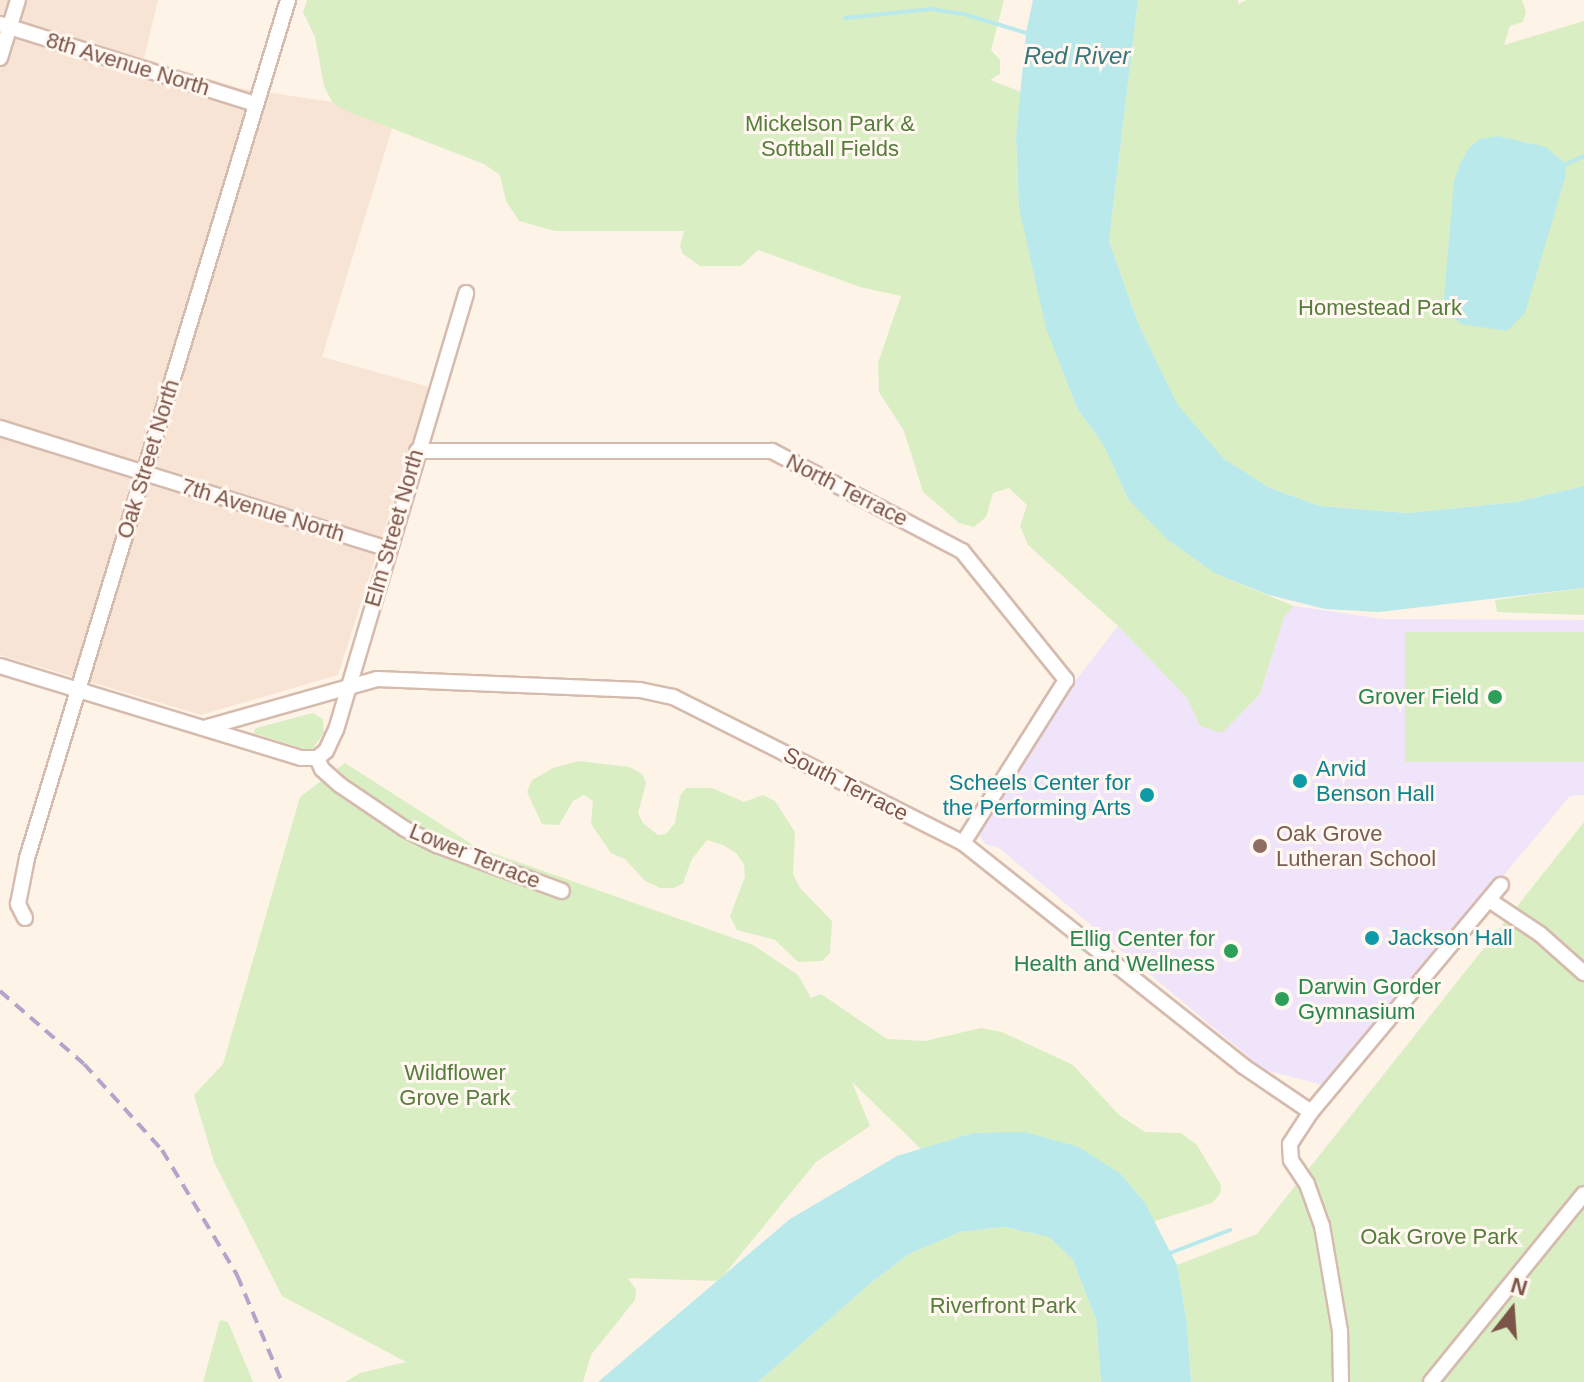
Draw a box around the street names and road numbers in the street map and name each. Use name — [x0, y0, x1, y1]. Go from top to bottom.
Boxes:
street label: 8th Avenue North — [42, 26, 214, 102]
street label: Oak Street North — [111, 376, 185, 542]
street label: Elm Street North — [359, 446, 429, 610]
street label: North Terrace — [782, 448, 912, 532]
street label: 7th Avenue North — [177, 472, 349, 548]
street label: South Terrace — [779, 741, 913, 827]
street label: Lower Terrace — [405, 818, 545, 894]

